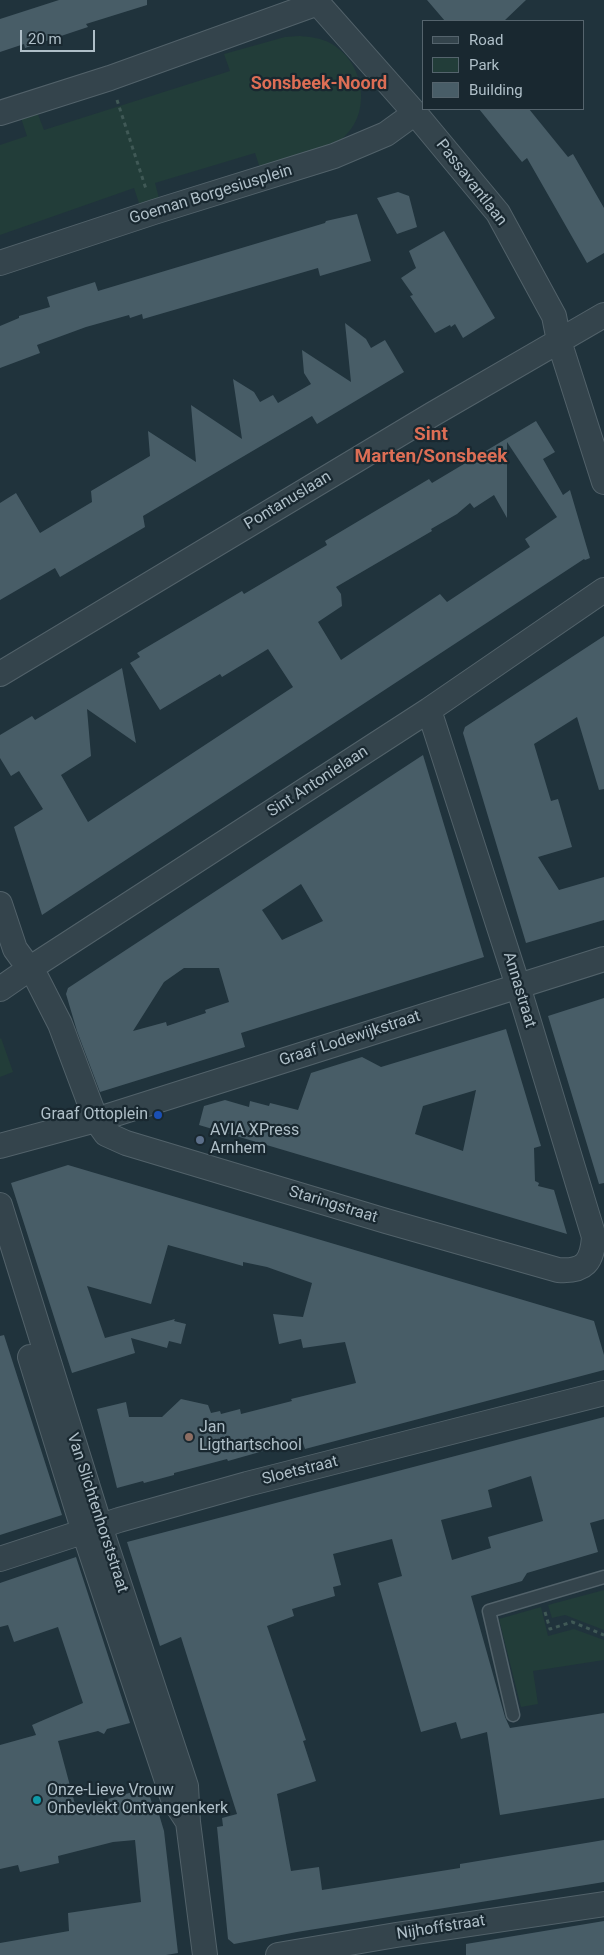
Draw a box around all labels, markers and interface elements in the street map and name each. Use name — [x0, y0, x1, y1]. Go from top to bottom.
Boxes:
scale bar — [22, 20, 98, 52]
legend — [422, 20, 584, 110]
text: 20 m — [28, 30, 62, 48]
text: Road — [469, 31, 503, 49]
text: Park — [469, 56, 499, 74]
district label: Sonsbeek-Noord — [251, 73, 387, 95]
text: Building — [469, 81, 523, 99]
street label: Passavantlaan — [431, 136, 511, 230]
street label: Goeman Borgesiusplein — [127, 161, 295, 229]
district label: Sint Marten/Sonsbeek — [355, 424, 507, 468]
street label: Pontanuslaan — [241, 468, 335, 534]
street label: Sint Antonielaan — [264, 742, 372, 822]
street label: Annastraat — [498, 950, 540, 1030]
street label: Graaf Lodewijkstraat — [277, 1007, 423, 1071]
place label: Graaf Ottoplein — [41, 1105, 148, 1125]
marker: Graaf Ottoplein — [152, 1109, 164, 1121]
place label: AVIA XPress Arnhem — [210, 1121, 299, 1159]
marker: AVIA XPress Arnhem — [194, 1134, 206, 1146]
street label: Staringstraat — [286, 1182, 380, 1228]
place label: Jan Ligthartschool — [199, 1418, 302, 1456]
street label: Van Slichtenhorststraat — [62, 1431, 132, 1595]
marker: Jan Ligthartschool — [183, 1431, 195, 1443]
street label: Sloetstraat — [260, 1452, 340, 1490]
place label: Onze-Lieve Vrouw Onbevlekt Ontvangenkerk — [47, 1781, 228, 1819]
marker: Onze-Lieve Vrouw Onbevlekt Ontvangenkerk — [31, 1794, 43, 1806]
street label: Nijhoffstraat — [395, 1912, 487, 1944]

